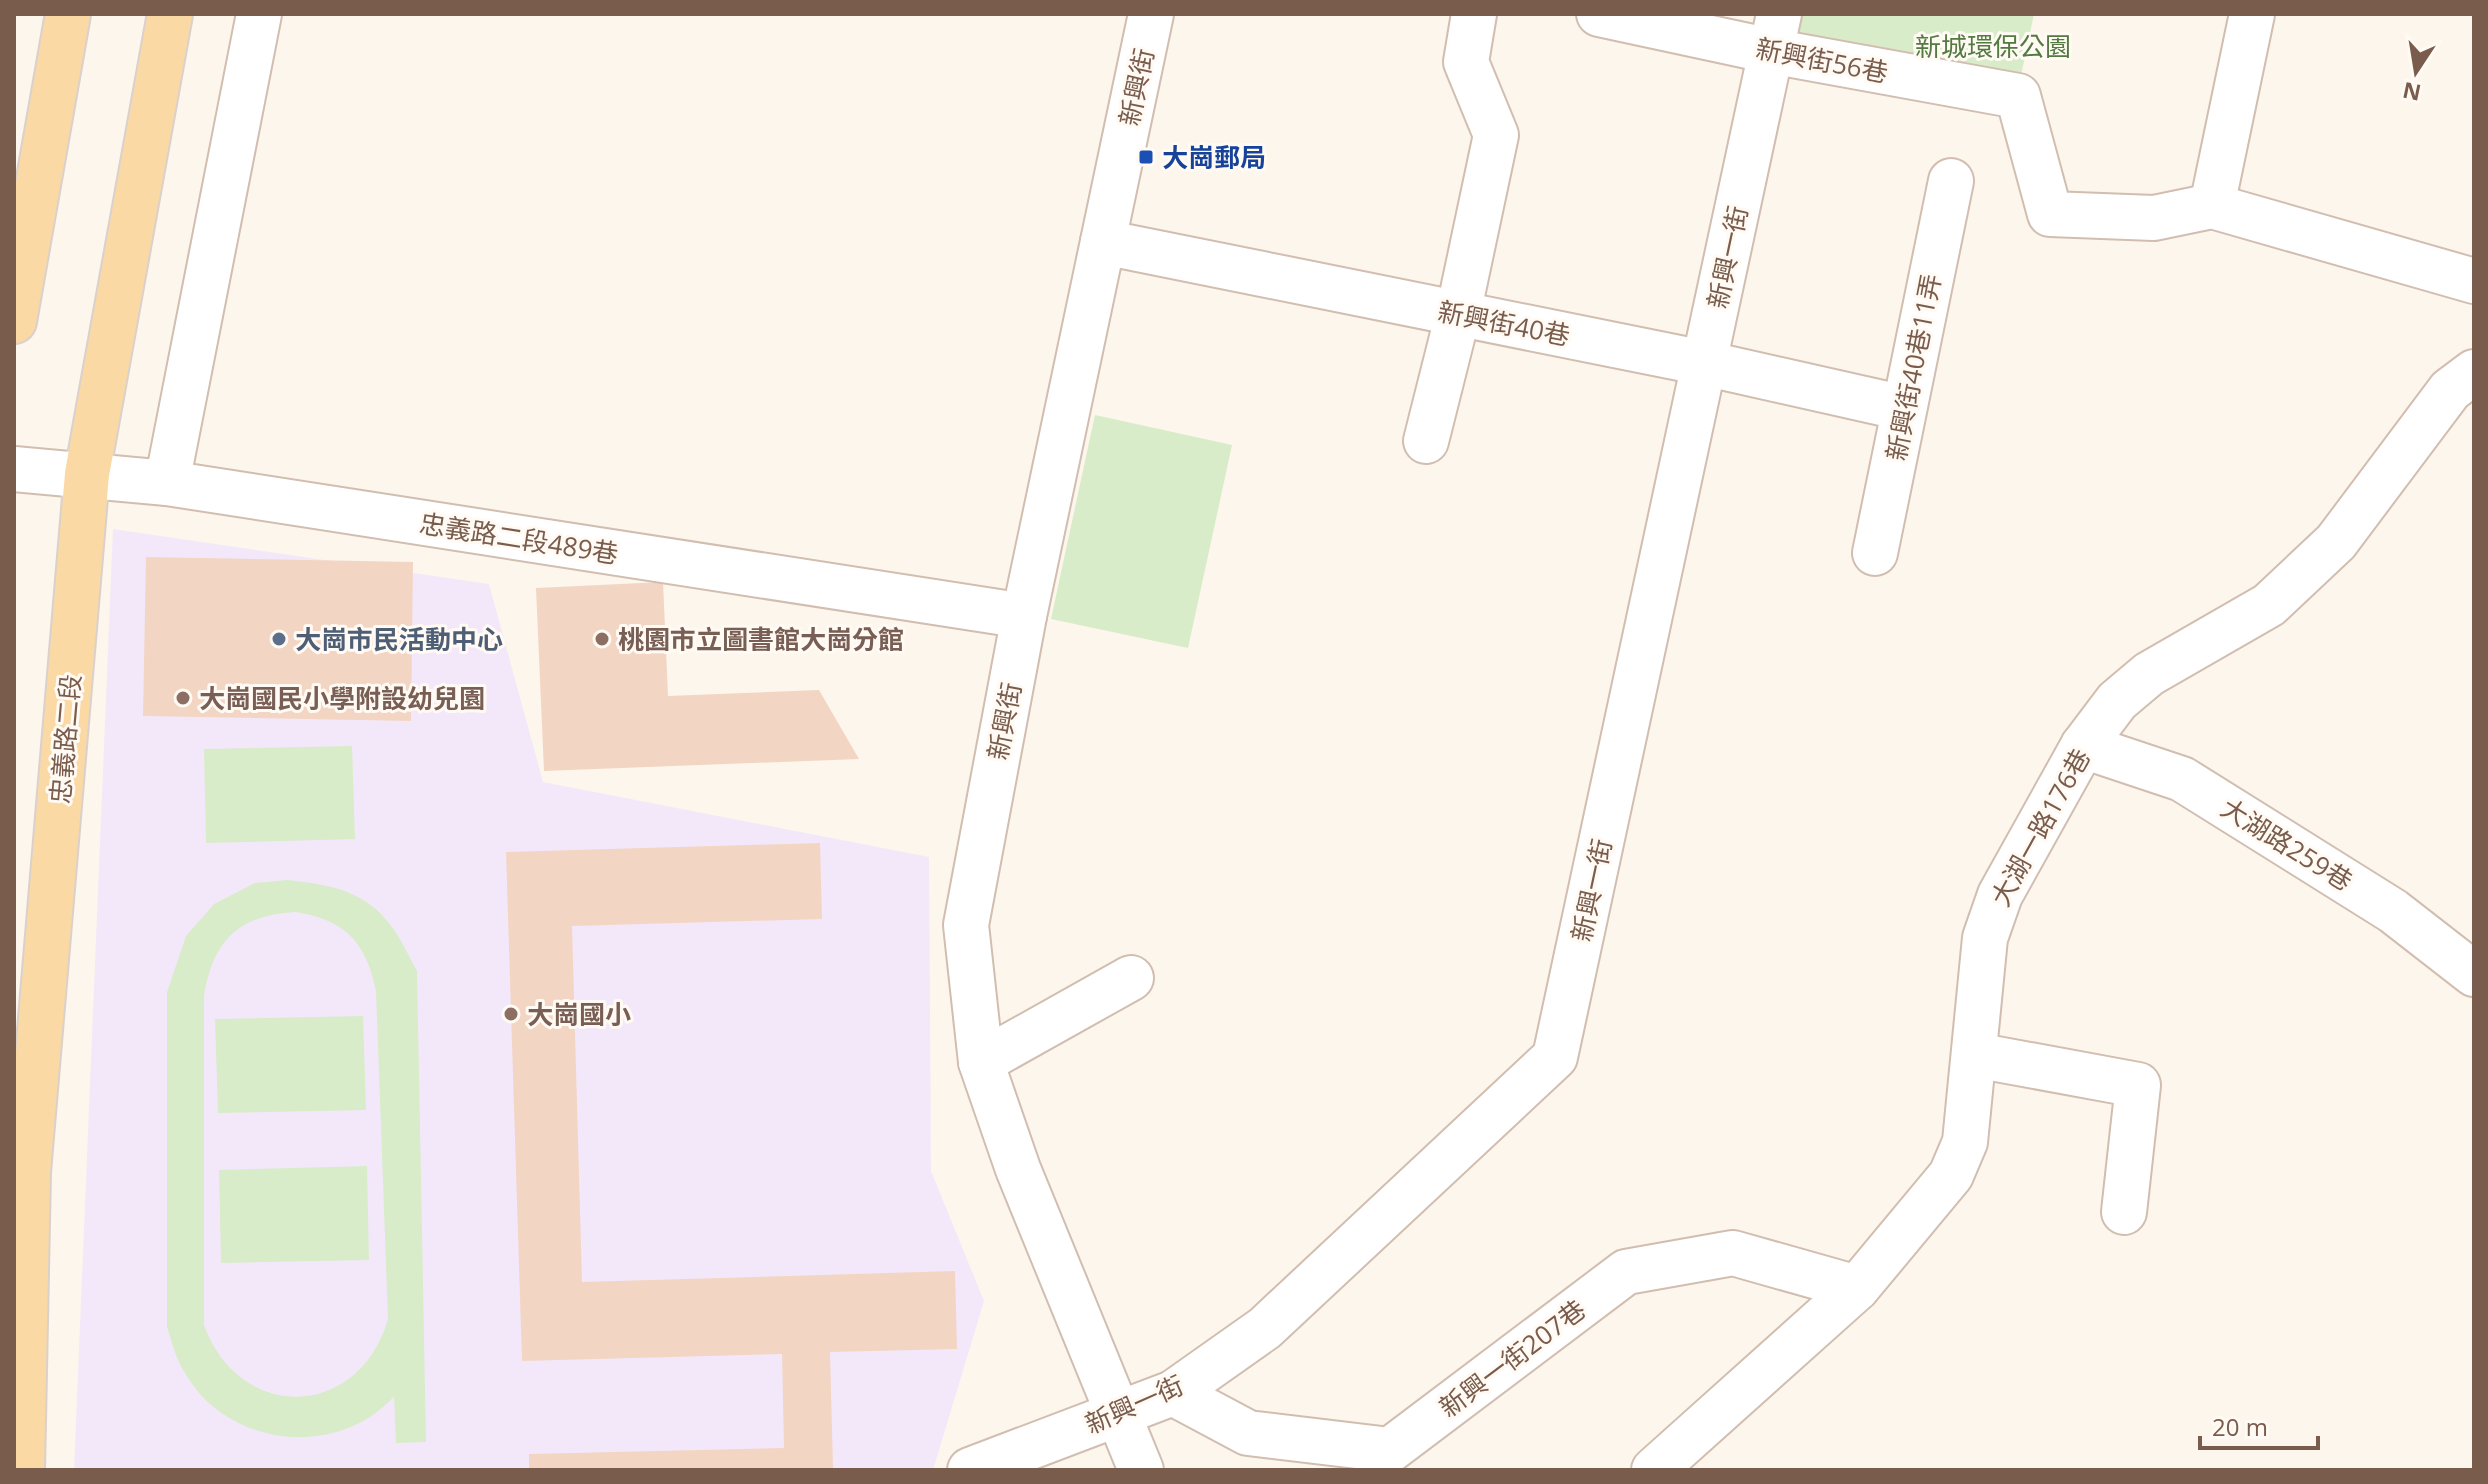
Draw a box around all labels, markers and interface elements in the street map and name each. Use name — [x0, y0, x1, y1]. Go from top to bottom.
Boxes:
park label: 新城環保公園 — [1915, 28, 2071, 64]
street label: 新興街56巷 — [1753, 30, 1891, 90]
north arrow — [2376, 32, 2456, 112]
street label: 新興街 — [1110, 45, 1162, 129]
text: N — [2400, 76, 2424, 109]
place label: 大崗郵局 — [1162, 139, 1266, 175]
marker: 大崗郵局 — [1137, 148, 1155, 166]
street label: 新興一街 — [1699, 202, 1755, 312]
street label: 新興街40巷11弄 — [1877, 271, 1949, 463]
street label: 新興街40巷 — [1435, 293, 1573, 353]
street label: 忠義路二段489巷 — [417, 505, 621, 571]
place label: 大崗市民活動中心 — [295, 621, 503, 657]
place label: 桃園市立圖書館大崗分館 — [618, 621, 904, 657]
marker: 大崗市民活動中心 — [270, 630, 288, 648]
marker: 桃園市立圖書館大崗分館 — [593, 630, 611, 648]
street label: 忠義路二段 — [41, 673, 89, 805]
street label: 新興街 — [979, 679, 1029, 763]
place label: 大崗國民小學附設幼兒園 — [199, 680, 485, 716]
marker: 大崗國民小學附設幼兒園 — [174, 689, 192, 707]
street label: 大湖一路176巷 — [1982, 742, 2098, 912]
street label: 大湖路259巷 — [2214, 789, 2360, 899]
street label: 新興一街 — [1563, 835, 1619, 945]
place label: 大崗國小 — [527, 996, 631, 1032]
marker: 大崗國小 — [502, 1005, 520, 1023]
street label: 新興一街207巷 — [1431, 1291, 1593, 1425]
street label: 新興一街 — [1079, 1366, 1189, 1442]
scale bar — [2200, 1400, 2318, 1450]
text: 20 m — [2212, 1410, 2268, 1443]

